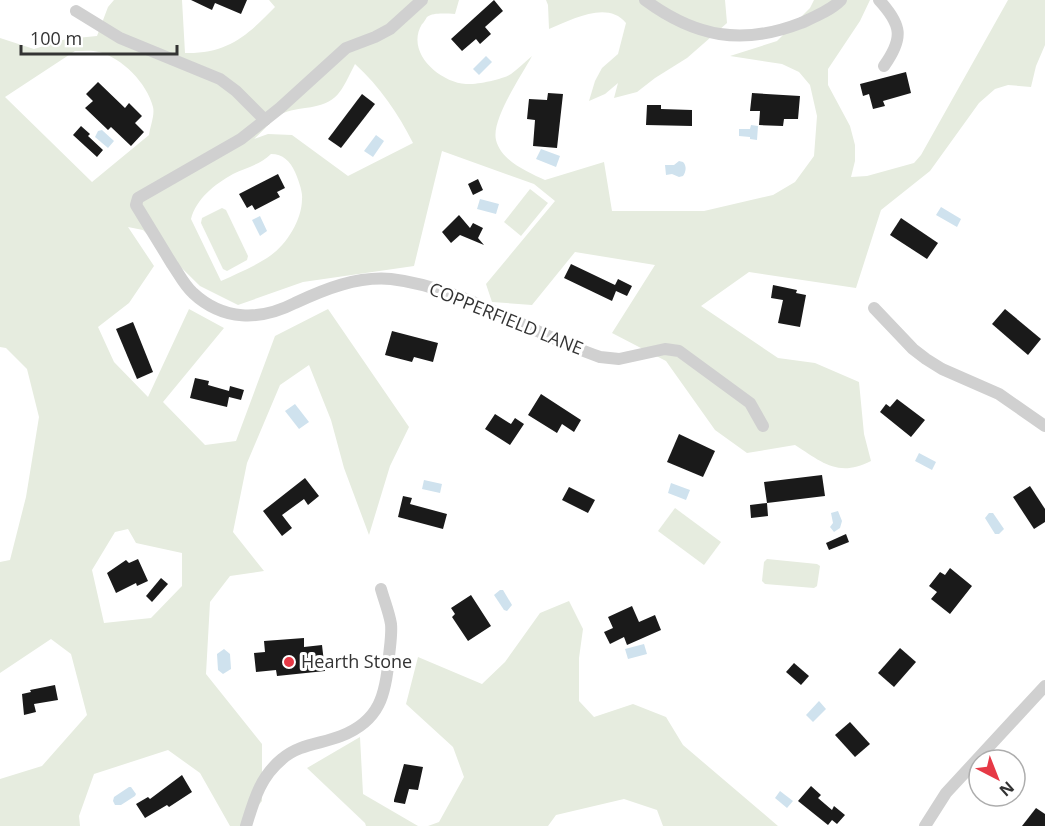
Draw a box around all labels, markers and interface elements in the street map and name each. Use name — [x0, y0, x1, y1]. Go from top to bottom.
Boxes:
scale bar — [21, 18, 177, 56]
text: 100 m — [30, 26, 82, 50]
street label: COPPERFIELD LANE — [426, 276, 587, 360]
place label: Hearth Stone — [301, 649, 412, 673]
marker: Hearth Stone — [282, 655, 296, 669]
north arrow — [967, 748, 1027, 808]
text: N — [995, 777, 1019, 802]

